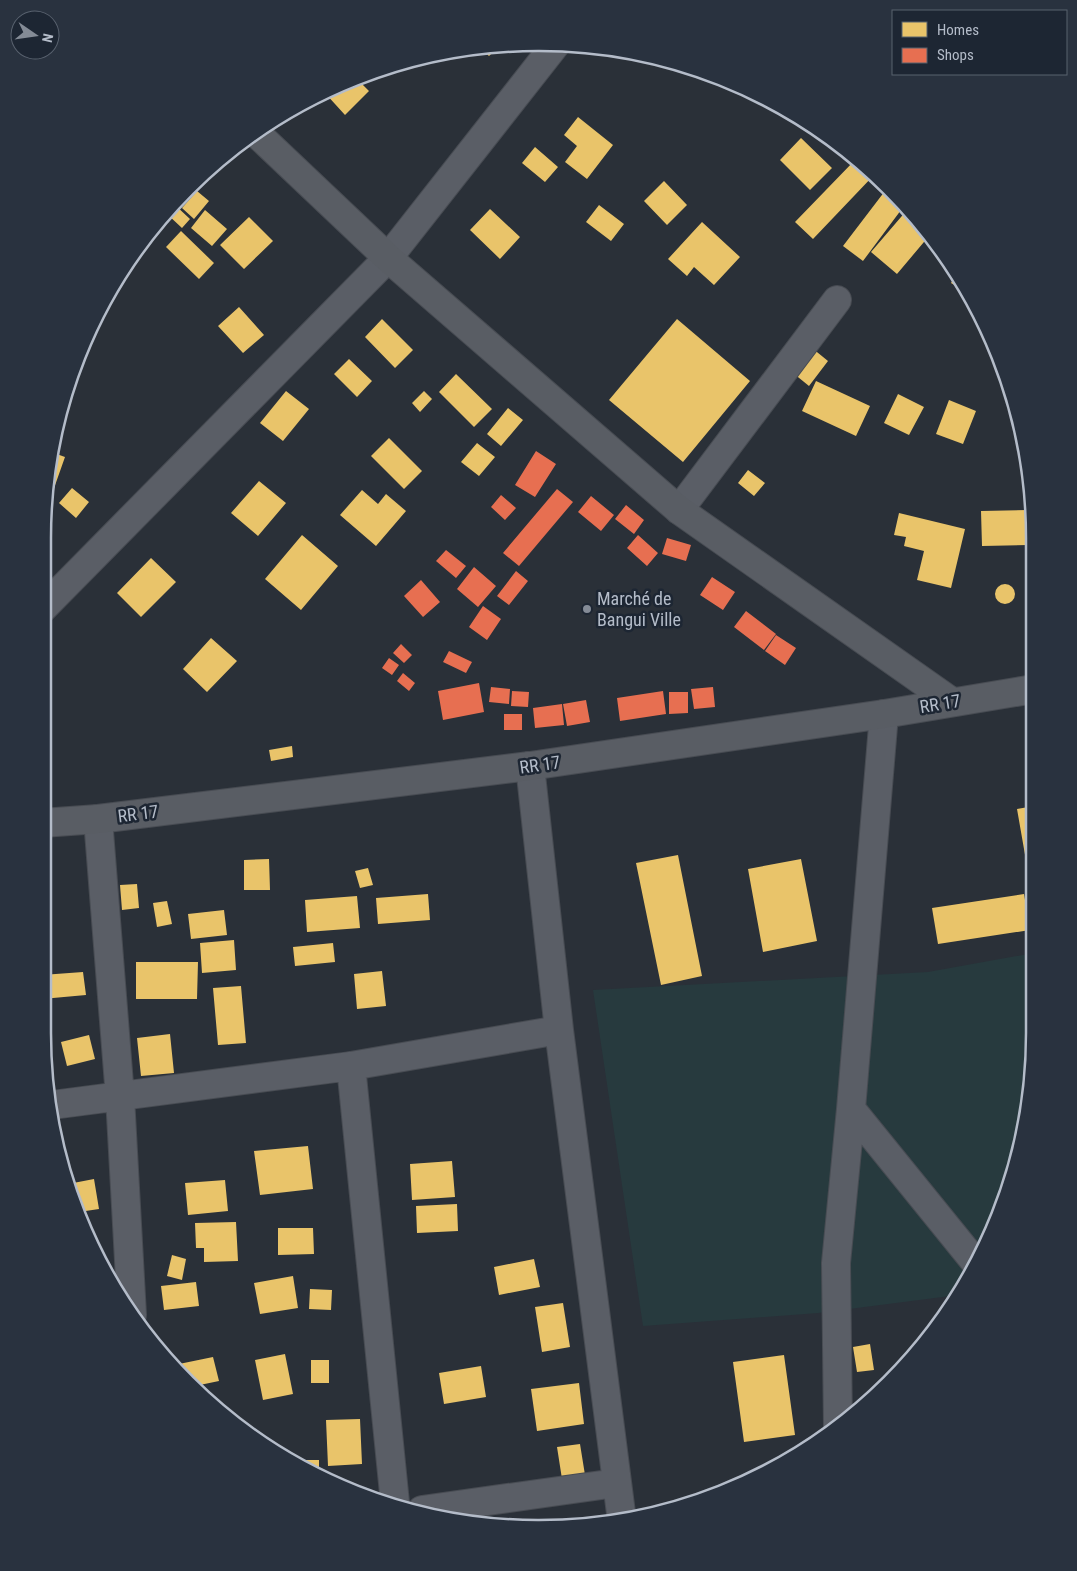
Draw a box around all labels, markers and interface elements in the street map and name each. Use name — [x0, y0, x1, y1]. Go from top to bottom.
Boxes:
north arrow — [10, 10, 60, 60]
legend — [892, 10, 1067, 75]
text: Homes — [937, 21, 979, 39]
text: N — [39, 32, 56, 44]
text: Shops — [937, 46, 974, 64]
place label: Marché de Bangui Ville — [597, 588, 681, 630]
marker: Marché de Bangui Ville — [581, 603, 593, 615]
street label: RR 17 — [918, 690, 962, 717]
street label: RR 17 — [518, 751, 562, 778]
street label: RR 17 — [116, 801, 160, 826]

